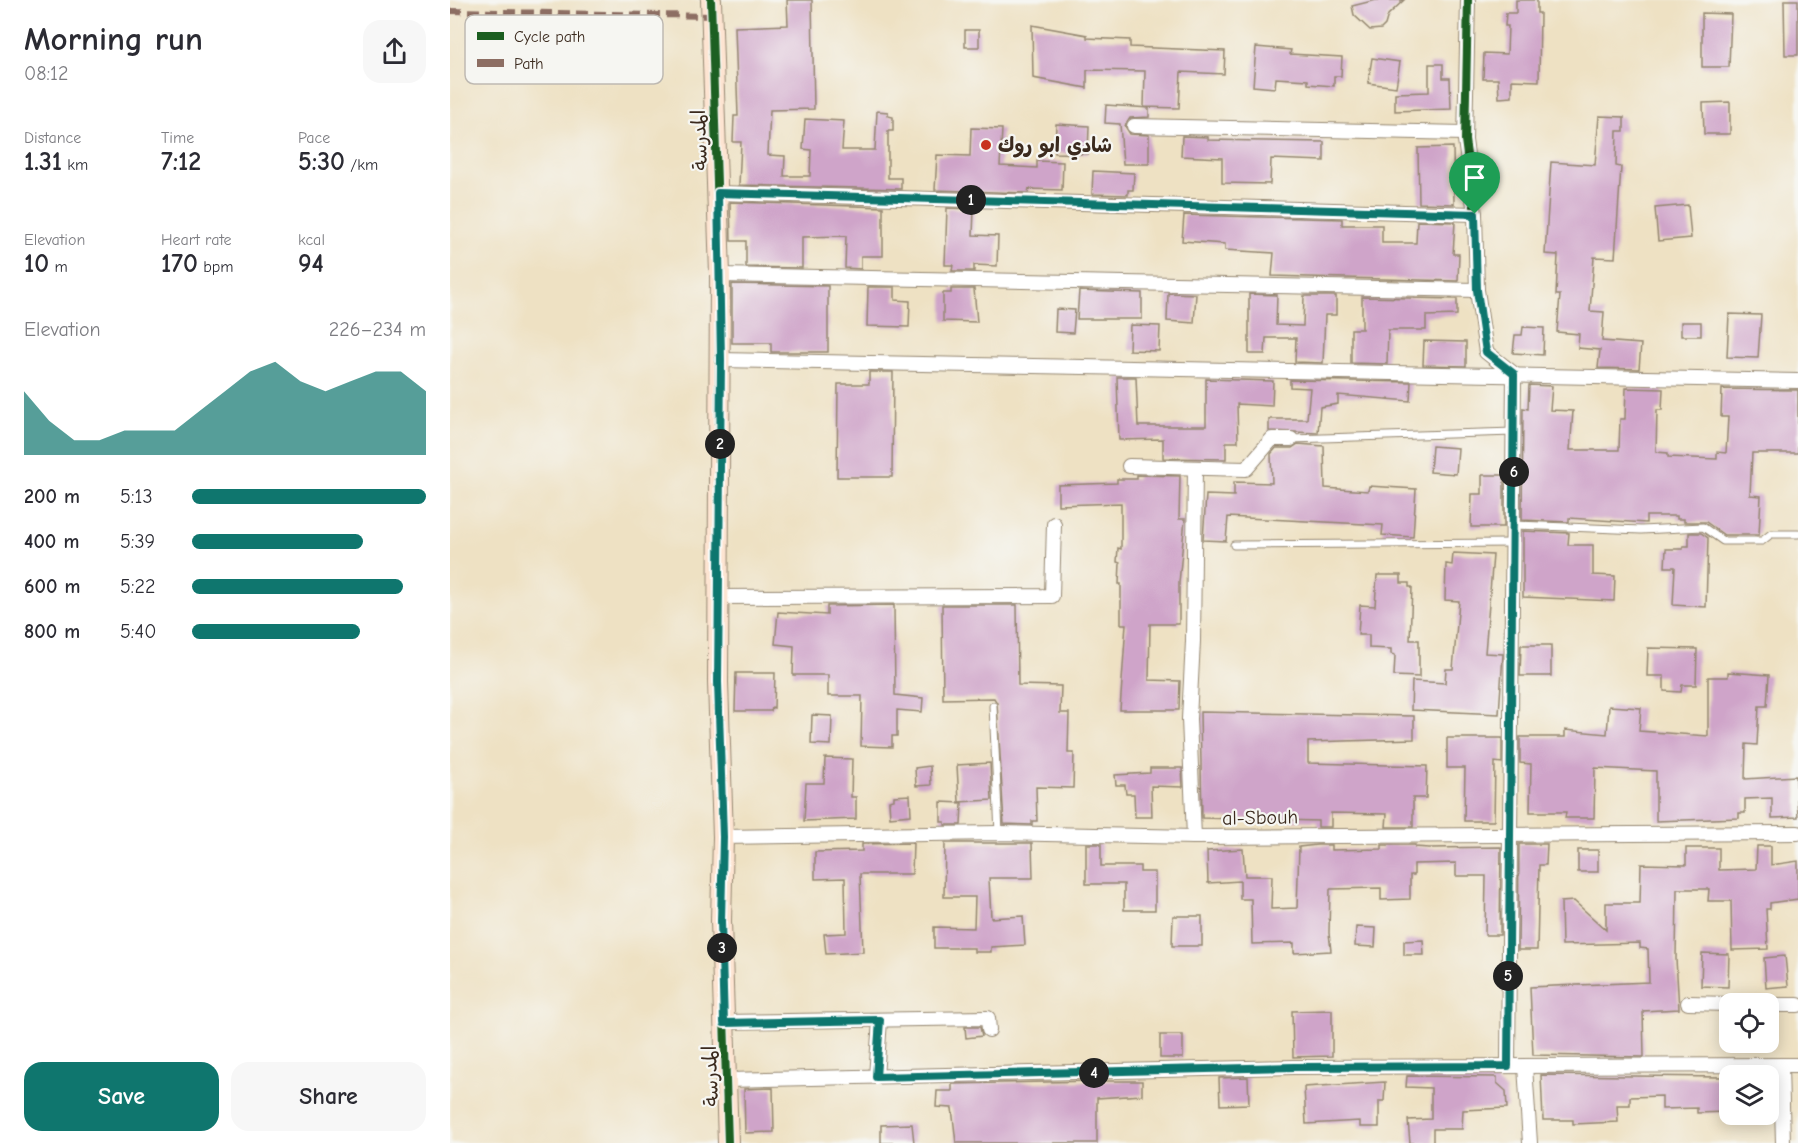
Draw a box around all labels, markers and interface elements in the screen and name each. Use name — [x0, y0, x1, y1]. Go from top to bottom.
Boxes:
legend — [465, 15, 663, 84]
text: Morning run — [24, 20, 203, 58]
button: share — [363, 20, 426, 83]
text: Cycle path — [514, 28, 585, 46]
text: Path — [514, 55, 544, 73]
text: 08:12 — [24, 62, 68, 85]
street label: المدرسة — [687, 109, 712, 171]
text: Distance — [24, 129, 81, 147]
text: Time — [161, 129, 194, 147]
text: Pace — [298, 129, 330, 147]
place label: شادي ابو روك — [998, 134, 1112, 161]
marker: شادي ابو روك — [979, 138, 993, 152]
text: 1.31 — [24, 147, 62, 177]
text: 7:12 — [161, 147, 201, 177]
text: 5:30 — [298, 147, 345, 177]
pin — [1449, 152, 1500, 214]
text: km — [62, 156, 88, 174]
text: /km — [345, 156, 378, 174]
icon: arrive — [1458, 161, 1491, 194]
pin: 1 — [956, 185, 986, 215]
text: 1 — [968, 191, 974, 209]
text: Elevation — [24, 231, 85, 249]
text: Heart rate — [161, 231, 232, 249]
text: kcal — [298, 231, 325, 249]
text: 10 — [24, 249, 49, 279]
text: 170 — [161, 249, 198, 279]
text: 94 — [298, 249, 324, 279]
text: m — [49, 258, 68, 276]
text: bpm — [198, 258, 233, 276]
text: Elevation — [24, 318, 101, 341]
text: 226–234 m — [329, 318, 426, 341]
pin: 2 — [705, 429, 735, 459]
text: 2 — [716, 435, 724, 453]
pin: 6 — [1499, 457, 1529, 487]
text: 6 — [1510, 463, 1518, 481]
text: 200 m — [24, 485, 80, 508]
text: 5:13 — [120, 485, 153, 508]
text: 400 m — [24, 530, 79, 553]
text: 5:39 — [120, 530, 155, 553]
text: 600 m — [24, 575, 80, 598]
text: 5:22 — [120, 575, 155, 598]
text: 800 m — [24, 620, 80, 643]
text: 5:40 — [120, 620, 156, 643]
street label: al-Sbouh — [1222, 805, 1298, 830]
pin: 3 — [707, 933, 737, 963]
text: 3 — [718, 939, 726, 957]
pin: 5 — [1493, 961, 1523, 991]
text: 5 — [1504, 967, 1512, 985]
map controls — [1719, 993, 1779, 1125]
button: locate — [1719, 993, 1779, 1053]
street label: المدرسة — [698, 1045, 723, 1107]
pin: 4 — [1079, 1058, 1109, 1088]
button: Save — [24, 1062, 219, 1131]
button: Share — [231, 1062, 426, 1131]
text: 4 — [1090, 1064, 1098, 1082]
button: layers — [1719, 1065, 1779, 1125]

